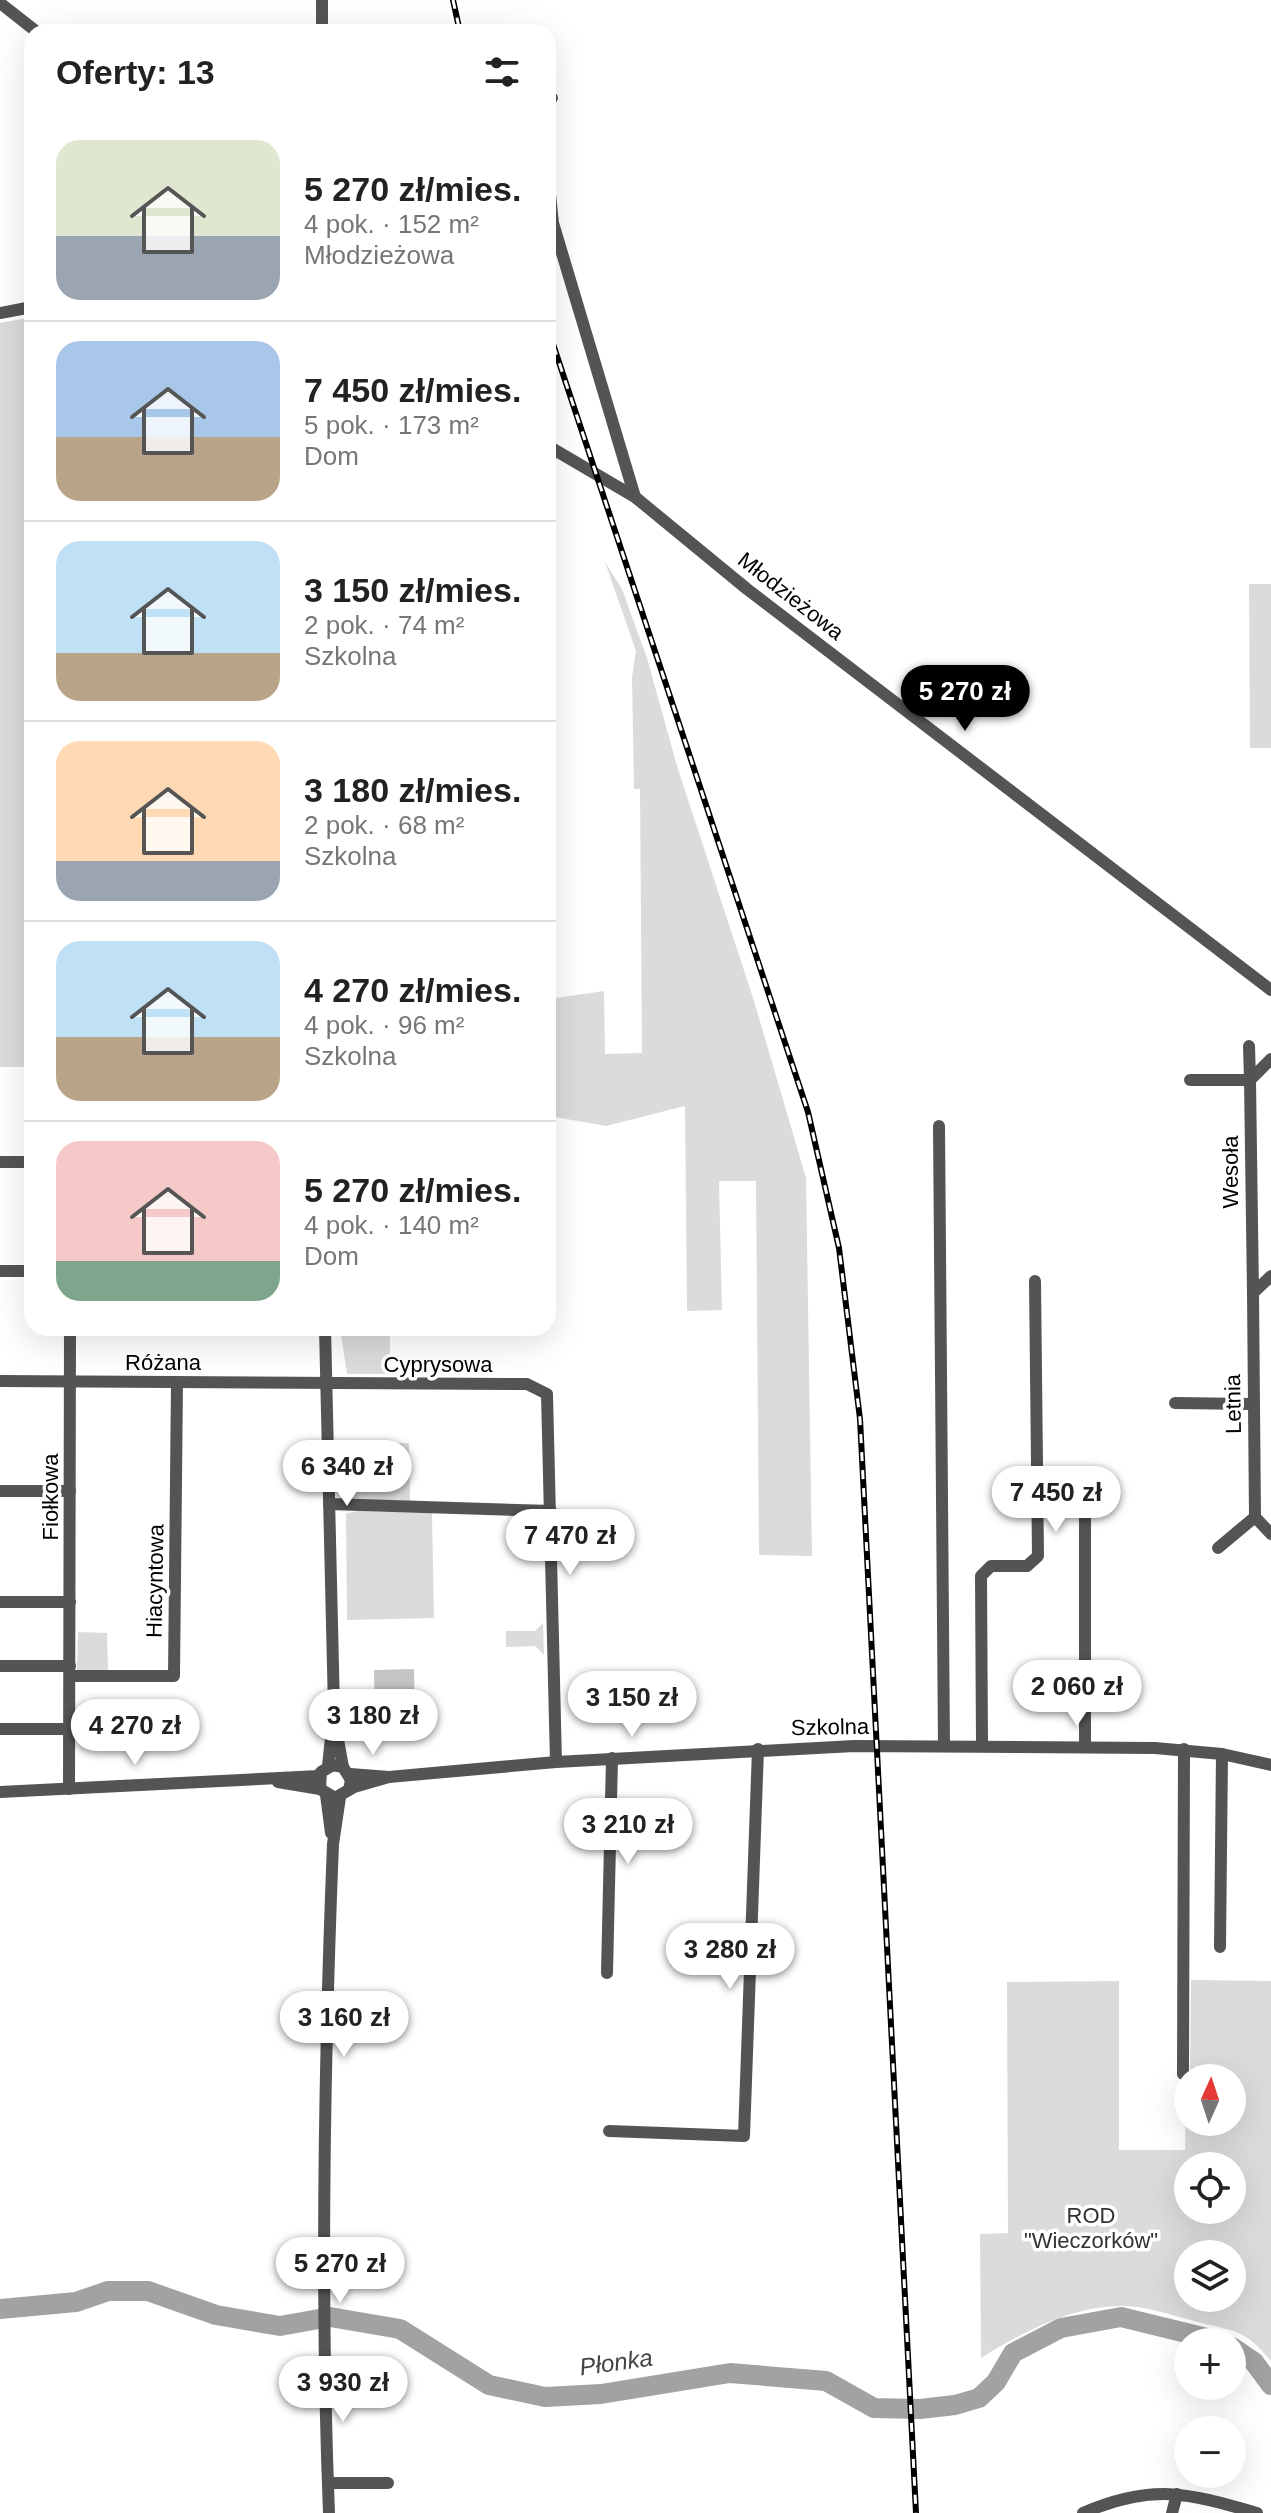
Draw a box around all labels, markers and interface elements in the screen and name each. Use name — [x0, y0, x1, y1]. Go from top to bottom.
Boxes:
icon: filters — [480, 50, 524, 94]
text: Oferty: 13 — [56, 53, 215, 91]
text: 5 270 zł/mies. — [304, 170, 521, 208]
icon: home — [120, 172, 216, 268]
text: 4 pok. · 152 m² — [304, 209, 479, 239]
text: Młodzieżowa — [304, 240, 454, 270]
text: 7 450 zł/mies. — [304, 371, 521, 409]
icon: home — [120, 373, 216, 469]
text: 5 pok. · 173 m² — [304, 410, 479, 440]
text: Dom — [304, 441, 359, 471]
street label: Młodzieżowa — [733, 547, 849, 645]
text: 3 150 zł/mies. — [304, 571, 521, 609]
icon: home — [120, 573, 216, 669]
text: 2 pok. · 74 m² — [304, 610, 464, 640]
text: Szkolna — [304, 641, 397, 671]
pin: 5 270 zł — [882, 665, 1048, 733]
text: 5 270 zł — [919, 676, 1011, 706]
text: 3 180 zł/mies. — [304, 771, 521, 809]
icon: home — [120, 773, 216, 869]
text: 2 pok. · 68 m² — [304, 810, 464, 840]
text: Szkolna — [304, 841, 397, 871]
text: 4 270 zł/mies. — [304, 971, 521, 1009]
icon: home — [120, 973, 216, 1069]
text: 4 pok. · 96 m² — [304, 1010, 464, 1040]
text: Szkolna — [304, 1041, 397, 1071]
street label: Wesoła — [1218, 1135, 1243, 1208]
text: 5 270 zł/mies. — [304, 1171, 521, 1209]
icon: home — [120, 1173, 216, 1269]
text: 4 pok. · 140 m² — [304, 1210, 479, 1240]
text: Dom — [304, 1241, 359, 1271]
street label: Różana — [125, 1350, 202, 1375]
street label: Cyprysowa — [384, 1352, 493, 1377]
street label: Letnia — [1220, 1373, 1246, 1434]
pin: 6 340 zł — [264, 1440, 430, 1508]
text: 6 340 zł — [301, 1451, 393, 1481]
street label: Fiołkowa — [38, 1453, 63, 1540]
pin: 7 450 zł — [973, 1466, 1139, 1534]
text: 7 450 zł — [1010, 1477, 1102, 1507]
pin: 7 470 zł — [487, 1509, 653, 1577]
text: 7 470 zł — [524, 1520, 616, 1550]
street label: Hiacyntowa — [142, 1523, 169, 1638]
pin: 2 060 zł — [994, 1660, 1160, 1728]
pin: 3 150 zł — [549, 1671, 715, 1739]
text: 2 060 zł — [1031, 1671, 1123, 1701]
text: 3 150 zł — [586, 1682, 678, 1712]
pin: 3 180 zł — [290, 1689, 456, 1757]
pin: 4 270 zł — [52, 1699, 218, 1767]
text: 3 180 zł — [327, 1700, 419, 1730]
text: 4 270 zł — [89, 1710, 181, 1740]
street label: Szkolna — [791, 1714, 870, 1740]
pin: 3 210 zł — [545, 1798, 711, 1866]
text: 3 210 zł — [582, 1809, 674, 1839]
pin: 3 280 zł — [647, 1923, 813, 1991]
text: 3 280 zł — [684, 1934, 776, 1964]
pin: 3 160 zł — [261, 1991, 427, 2059]
text: 3 160 zł — [298, 2002, 390, 2032]
north arrow — [1174, 2064, 1246, 2136]
map controls — [1174, 2064, 1246, 2488]
button: locate — [1174, 2152, 1246, 2224]
park label: ROD "Wieczorków" — [1024, 2203, 1158, 2253]
pin: 5 270 zł — [257, 2237, 423, 2305]
button: layers — [1174, 2240, 1246, 2312]
text: 5 270 zł — [294, 2248, 386, 2278]
button: + — [1174, 2328, 1246, 2400]
water label: Płonka — [578, 2344, 654, 2380]
pin: 3 930 zł — [260, 2356, 426, 2424]
text: 3 930 zł — [297, 2367, 389, 2397]
button: − — [1174, 2416, 1246, 2488]

